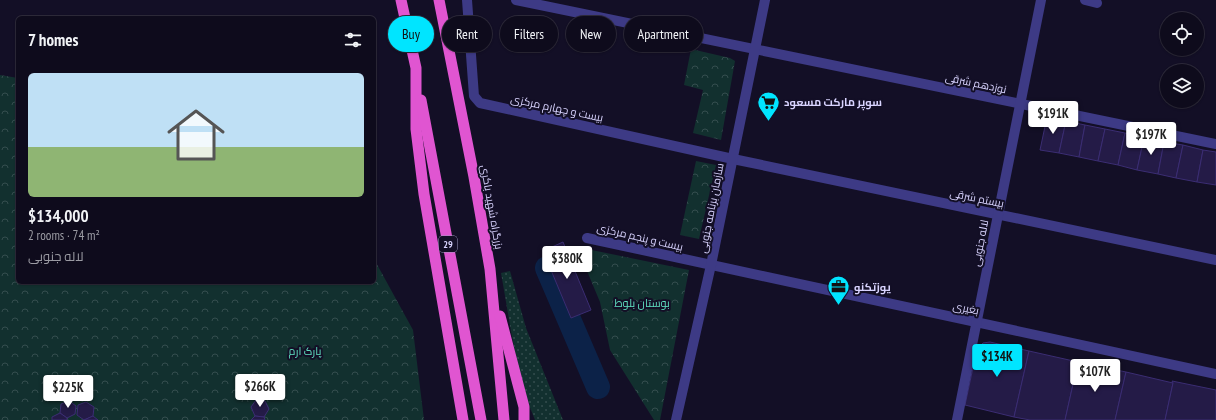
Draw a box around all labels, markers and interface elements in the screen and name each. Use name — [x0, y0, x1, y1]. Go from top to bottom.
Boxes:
map controls — [1160, 12, 1204, 108]
button: locate — [1160, 12, 1204, 56]
chip: Buy — [388, 16, 434, 52]
chip: Rent — [442, 16, 492, 52]
chip: Filters — [500, 16, 558, 52]
chip: New — [566, 16, 616, 52]
chip: Apartment — [624, 16, 703, 52]
text: 7 homes — [28, 29, 79, 51]
icon: filters — [342, 29, 364, 51]
button: layers — [1160, 64, 1204, 108]
street label: نوزدهم شرقی — [944, 70, 1008, 97]
supermarket icon: سوپر مارکت مسعود — [756, 89, 782, 122]
street label: بیست و چهارم مرکزی — [509, 91, 605, 126]
place label: سوپر مارکت مسعود — [784, 95, 882, 111]
icon: home — [160, 99, 232, 171]
pin: $191K — [1025, 101, 1081, 135]
text: $191K — [1037, 105, 1069, 122]
pin: $197K — [1123, 122, 1179, 156]
text: $197K — [1135, 126, 1167, 143]
street label: سازمان برنامه جنوبی — [695, 162, 727, 254]
street label: بزرگراه شهید باکری — [478, 164, 506, 250]
street label: بیستم شرقی — [948, 185, 1005, 212]
text: $134,000 — [28, 205, 89, 227]
street label: لاله جنوبی — [969, 219, 991, 267]
street label: بیست و پنجم مرکزی — [595, 220, 685, 255]
text: 2 rooms · 74 m² — [28, 227, 100, 244]
road number: 29 — [439, 236, 457, 252]
pin: $380K — [539, 246, 595, 280]
text: لاله جنوبی — [28, 248, 84, 265]
text: $380K — [551, 250, 583, 267]
office icon: یوزتکنو — [826, 274, 852, 307]
place label: یوزتکنو — [854, 280, 891, 295]
park label: بوستان بلوط — [614, 296, 670, 310]
street label: بغیری — [952, 298, 980, 318]
park label: پارک ارم — [289, 344, 321, 359]
pin: $134K — [969, 344, 1025, 378]
text: $134K — [981, 348, 1013, 365]
pin: $107K — [1067, 359, 1123, 393]
text: $107K — [1079, 363, 1111, 380]
pin: $266K — [232, 374, 288, 408]
pin: $225K — [40, 375, 96, 409]
text: $266K — [244, 378, 276, 395]
text: $225K — [52, 379, 84, 396]

